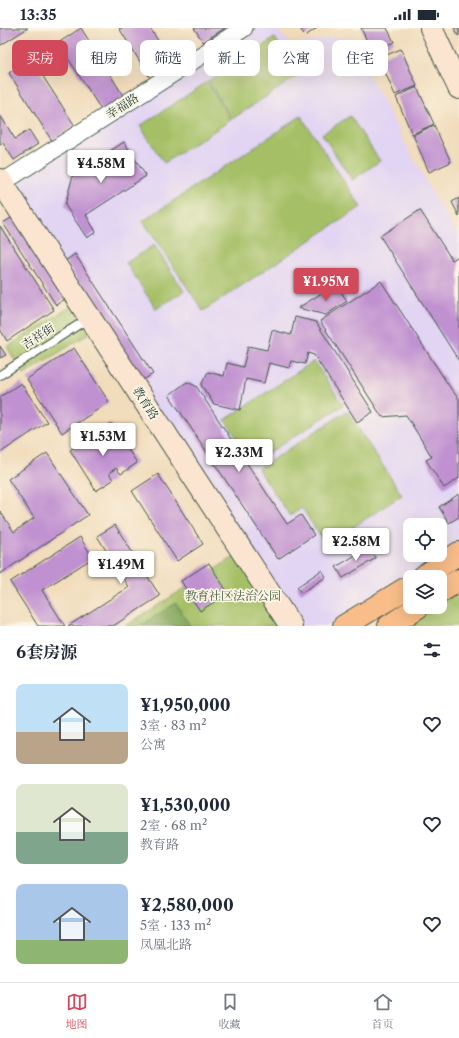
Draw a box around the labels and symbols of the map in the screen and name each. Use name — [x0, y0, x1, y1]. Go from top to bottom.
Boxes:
street label: 幸福路 — [103, 90, 141, 122]
pin: ¥4.58M — [68, 150, 134, 184]
pin: ¥1.95M — [293, 268, 359, 302]
street label: 吉祥街 — [19, 319, 58, 352]
street label: 教育路 — [130, 384, 162, 422]
pin: ¥1.53M — [70, 423, 136, 457]
pin: ¥2.33M — [206, 439, 272, 473]
pin: ¥2.58M — [323, 528, 389, 562]
pin: ¥1.49M — [88, 551, 154, 585]
park label: 教育社区法治公园 — [185, 588, 281, 603]

